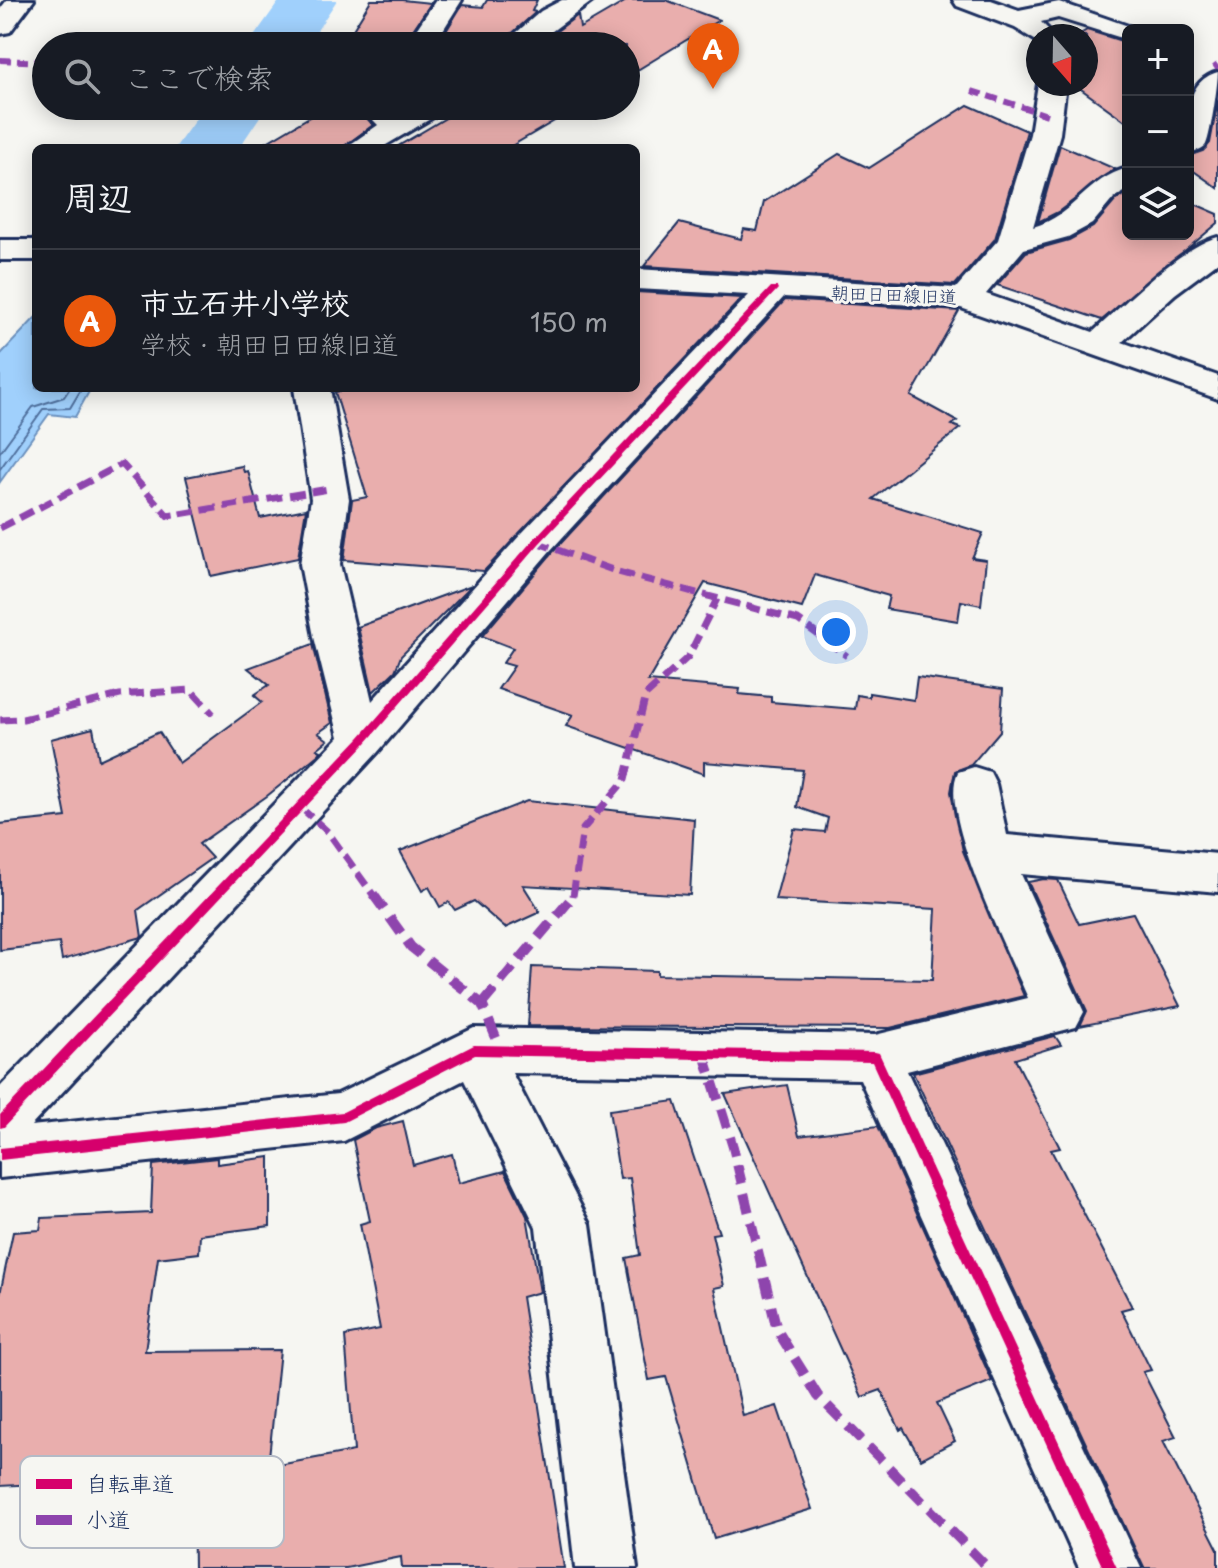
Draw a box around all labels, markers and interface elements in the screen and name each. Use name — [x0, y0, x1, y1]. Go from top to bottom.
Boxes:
pin: A — [687, 23, 739, 89]
north arrow — [1026, 24, 1098, 96]
map controls — [1122, 24, 1194, 240]
button: + — [1122, 24, 1194, 96]
search box — [32, 32, 640, 120]
icon: search — [60, 54, 104, 98]
text: ここで検索 — [124, 54, 274, 99]
button: − — [1122, 96, 1194, 168]
button: layers — [1122, 168, 1194, 240]
text: 周辺 — [64, 170, 132, 222]
street label: 朝田日田線旧道 — [831, 278, 957, 310]
text: 市立石井小学校 — [140, 279, 350, 324]
text: A — [80, 302, 100, 341]
text: 150 m — [530, 302, 608, 341]
text: 学校 · 朝田日田線旧道 — [140, 324, 398, 363]
your location — [816, 612, 856, 652]
legend — [20, 1456, 284, 1548]
text: 自転車道 — [86, 1466, 174, 1499]
text: 小道 — [86, 1502, 130, 1535]

